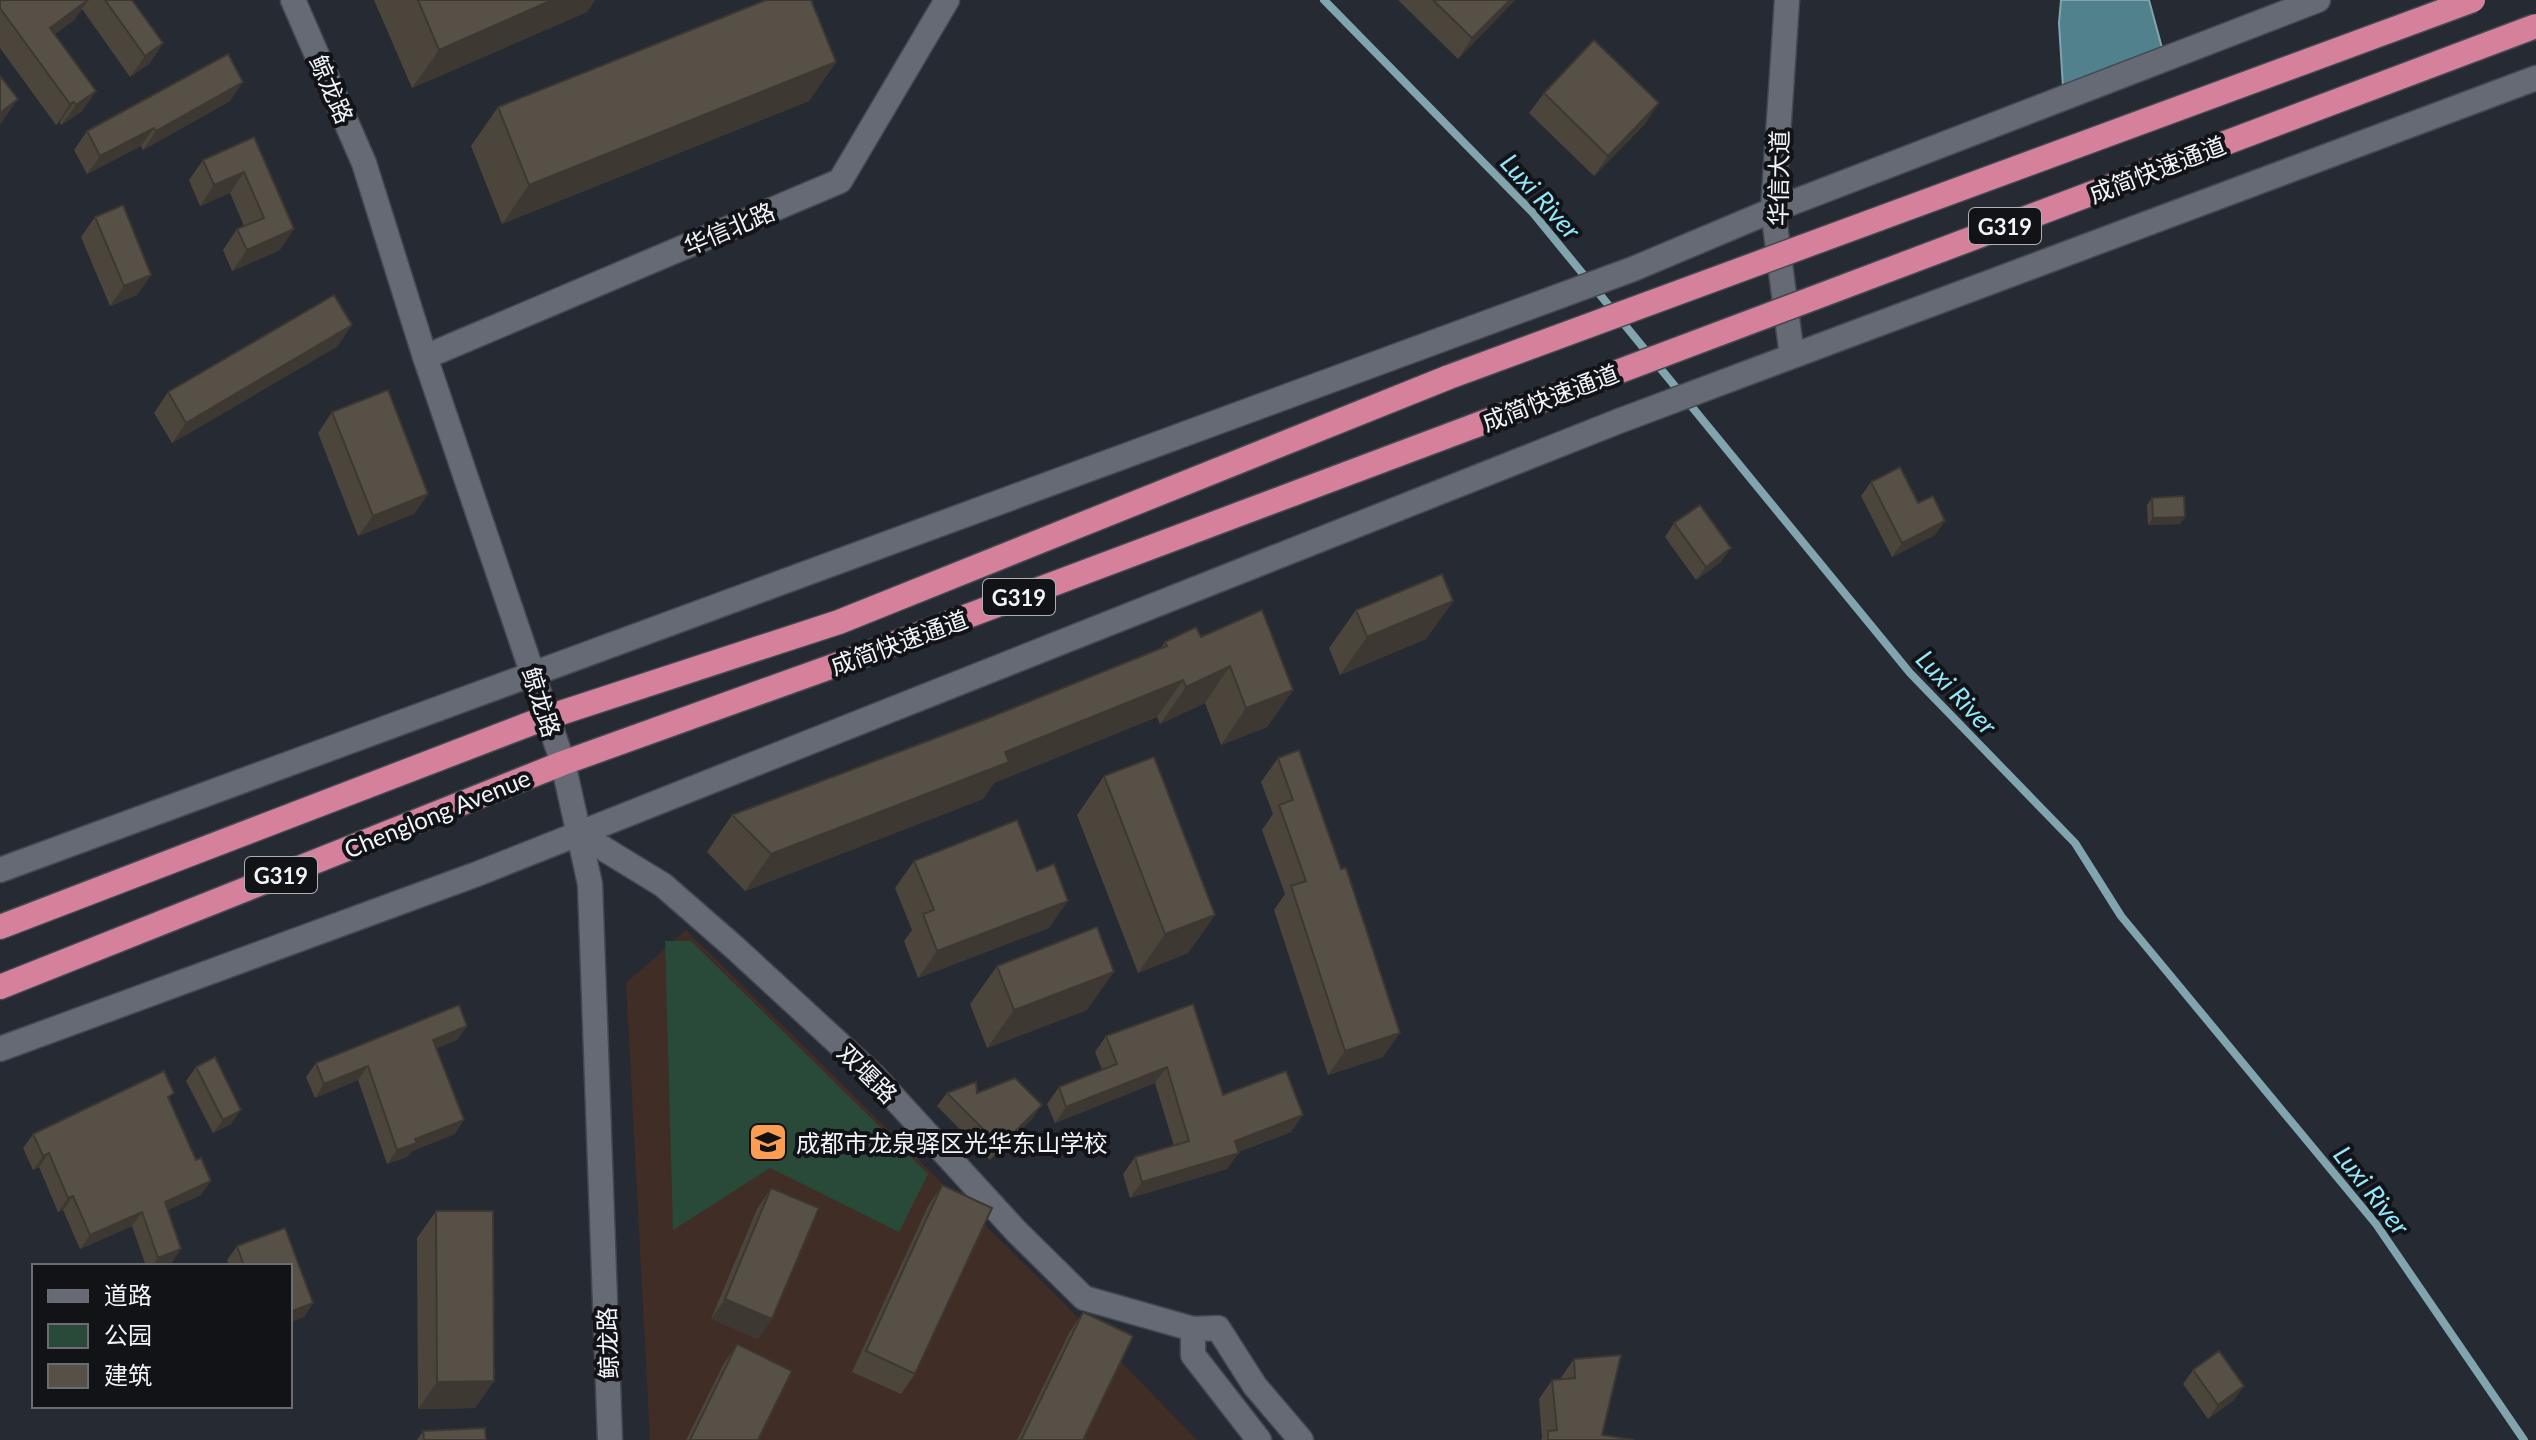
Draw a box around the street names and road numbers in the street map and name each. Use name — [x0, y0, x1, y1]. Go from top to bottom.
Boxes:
street label: 鲸龙路 — [304, 50, 360, 128]
street label: 华信大道 — [1763, 130, 1793, 226]
street label: 成简快速通道 — [2085, 130, 2229, 208]
street label: 华信北路 — [679, 196, 779, 260]
road number: G319 — [1969, 208, 2041, 244]
street label: 成简快速通道 — [1478, 358, 1622, 436]
road number: G319 — [983, 579, 1055, 615]
street label: 成简快速通道 — [826, 604, 972, 680]
street label: 鲸龙路 — [517, 663, 567, 741]
street label: Chenglong Avenue — [340, 762, 534, 864]
road number: G319 — [245, 857, 317, 893]
street label: 双堰路 — [832, 1037, 904, 1109]
street label: 鲸龙路 — [591, 1307, 623, 1379]

